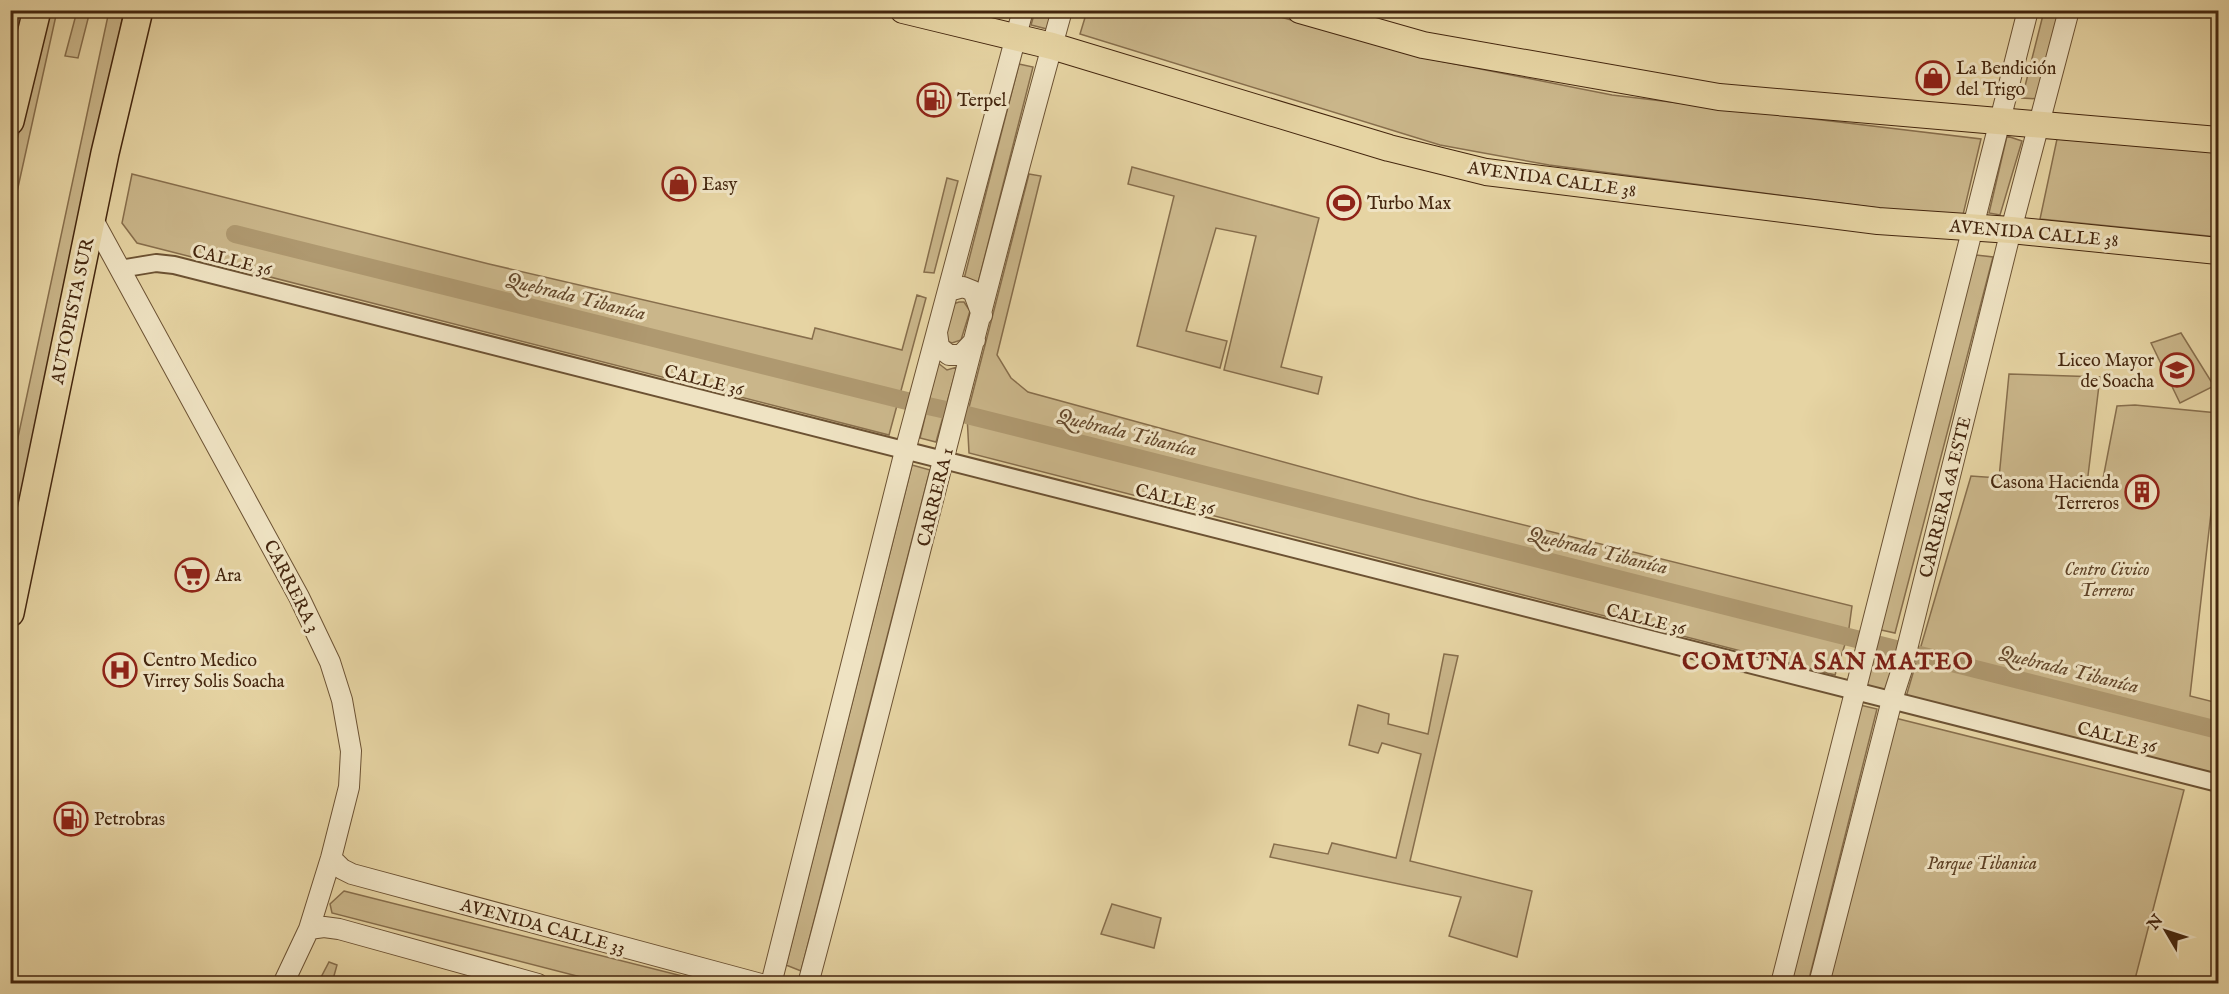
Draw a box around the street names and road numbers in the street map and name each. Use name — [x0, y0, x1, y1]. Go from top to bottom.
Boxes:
street label: AVENIDA CALLE 38 — [1465, 157, 1637, 204]
street label: AVENIDA CALLE 38 — [1947, 216, 2119, 253]
street label: AUTOPISTA SUR — [47, 235, 100, 388]
street label: CALLE 36 — [189, 240, 274, 283]
street label: CALLE 36 — [661, 360, 746, 403]
street label: CARRERA 6A ESTE — [1915, 414, 1978, 580]
street label: CARRERA 1 — [913, 446, 960, 549]
street label: CALLE 36 — [1132, 479, 1217, 522]
street label: CARRERA 3 — [257, 536, 324, 637]
street label: CALLE 36 — [1603, 599, 1688, 642]
street label: CALLE 36 — [2074, 717, 2159, 760]
street label: AVENIDA CALLE 33 — [457, 894, 627, 960]

